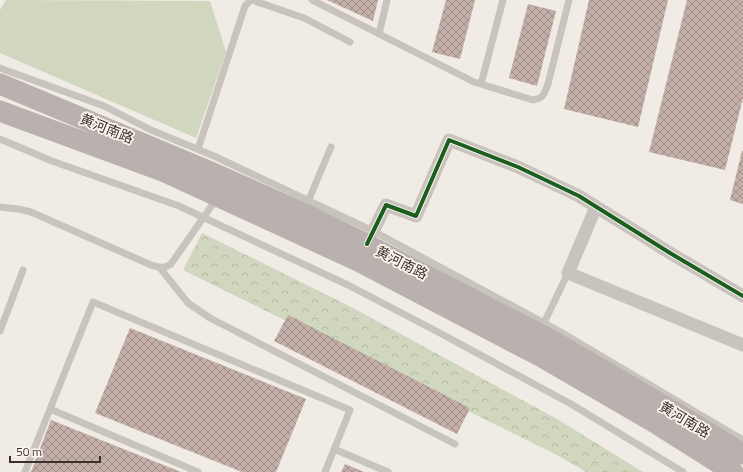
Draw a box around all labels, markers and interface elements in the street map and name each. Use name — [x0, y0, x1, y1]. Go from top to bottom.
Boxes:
street label: 黄河南路 — [77, 108, 137, 148]
street label: 黄河南路 — [372, 240, 432, 284]
street label: 黄河南路 — [656, 396, 714, 442]
scale bar — [10, 438, 100, 464]
text: 50 m — [16, 442, 42, 461]

